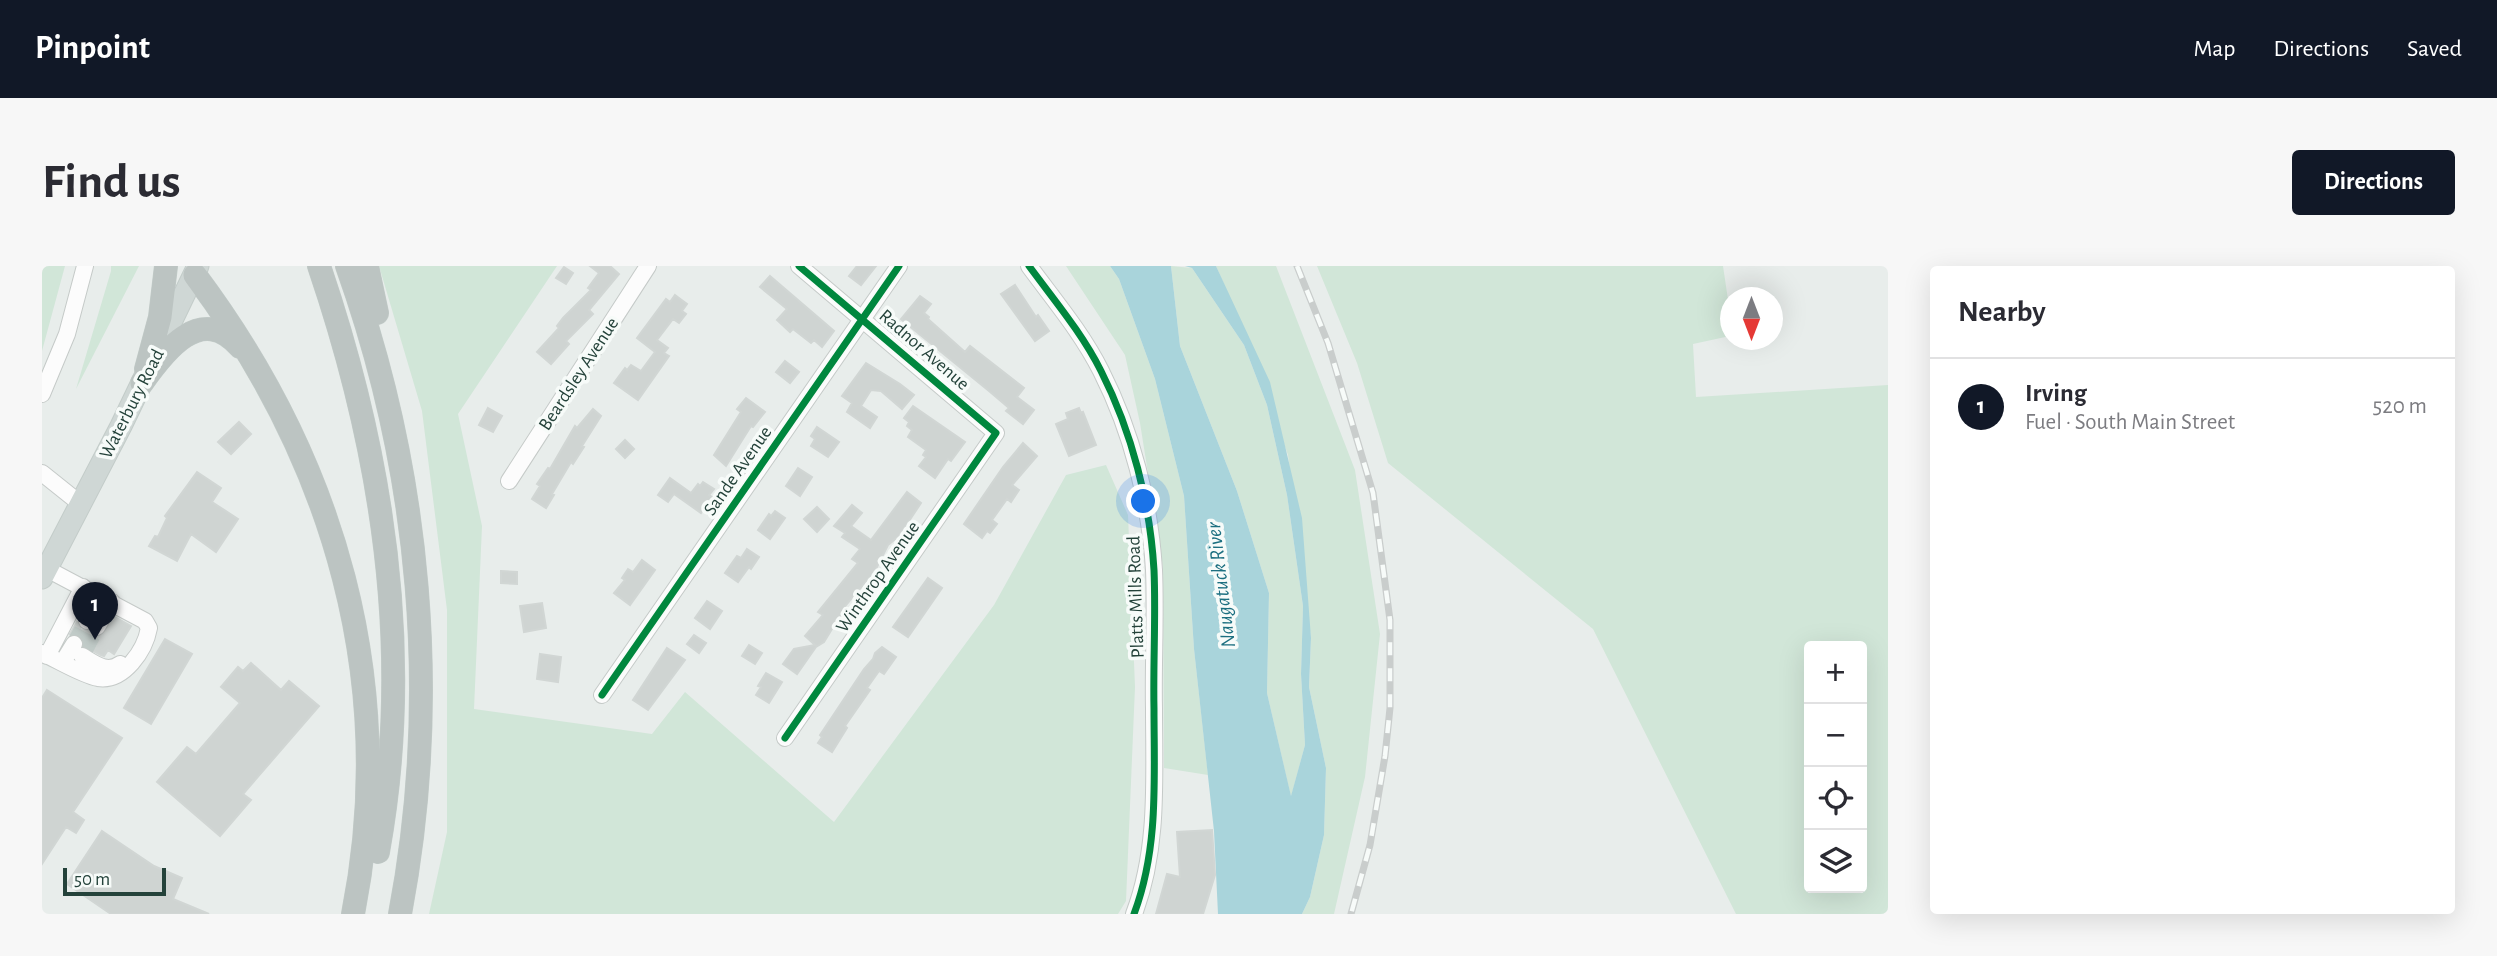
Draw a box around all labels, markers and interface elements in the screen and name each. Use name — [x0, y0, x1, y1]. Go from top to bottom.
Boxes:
text: Pinpoint — [35, 32, 150, 65]
text: Map — [2193, 37, 2235, 61]
text: Directions — [2273, 37, 2369, 61]
text: Saved — [2407, 37, 2462, 61]
button: Directions — [2292, 150, 2455, 215]
text: Find us — [42, 158, 181, 207]
north arrow — [1720, 287, 1783, 350]
text: Nearby — [1958, 297, 2046, 327]
street label: Radnor Avenue — [875, 306, 973, 394]
street label: Beardsley Avenue — [536, 314, 622, 434]
street label: Waterbury Road — [96, 346, 168, 462]
text: Irving — [2025, 380, 2087, 406]
text: 1 — [1977, 395, 1985, 418]
text: 520 m — [2373, 395, 2427, 418]
text: Fuel · South Main Street — [2025, 411, 2235, 434]
street label: Sande Avenue — [700, 423, 776, 519]
your location — [1126, 484, 1160, 518]
street label: Winthrop Avenue — [833, 518, 923, 636]
water label: Naugatuck River — [1203, 520, 1239, 649]
street label: Platts Mills Road — [1124, 535, 1148, 659]
pin: 1 — [72, 582, 118, 640]
map controls — [1804, 641, 1867, 893]
button: + — [1804, 641, 1867, 704]
button: − — [1804, 704, 1867, 767]
button: locate — [1804, 767, 1867, 830]
button: layers — [1804, 830, 1867, 893]
scale bar — [63, 865, 166, 897]
text: 50 m — [74, 870, 110, 889]

